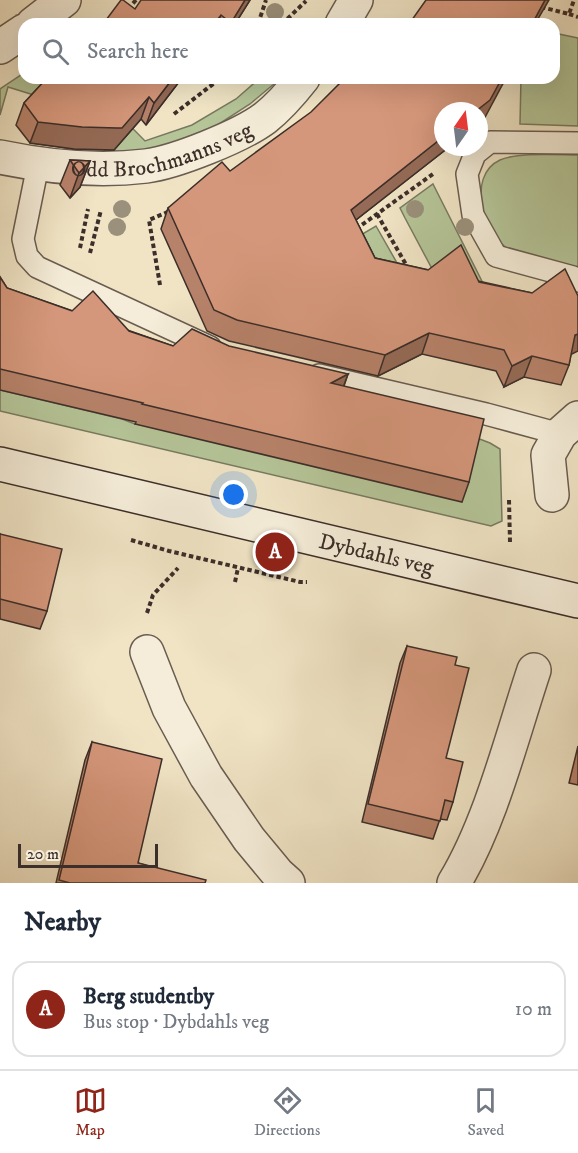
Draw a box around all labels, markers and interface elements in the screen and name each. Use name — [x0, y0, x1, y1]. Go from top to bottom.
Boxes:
search box — [18, 18, 560, 84]
icon: search — [39, 35, 72, 68]
text: Search here — [87, 38, 189, 65]
north arrow — [434, 102, 488, 156]
street label: Odd Brochmanns veg — [70, 117, 258, 184]
your location — [219, 480, 248, 509]
street label: Dybdahls veg — [316, 528, 437, 581]
pin: A — [256, 530, 294, 574]
scale bar — [18, 841, 158, 868]
text: 20 m — [27, 844, 59, 864]
text: Nearby — [24, 906, 101, 939]
text: Berg studentby — [83, 983, 214, 1010]
text: A — [39, 997, 52, 1022]
text: 10 m — [515, 997, 552, 1022]
text: Bus stop · Dybdahls veg — [83, 1010, 269, 1035]
tab: Map — [74, 1084, 107, 1140]
tab: Directions — [254, 1084, 320, 1140]
tab: Saved — [468, 1084, 504, 1140]

